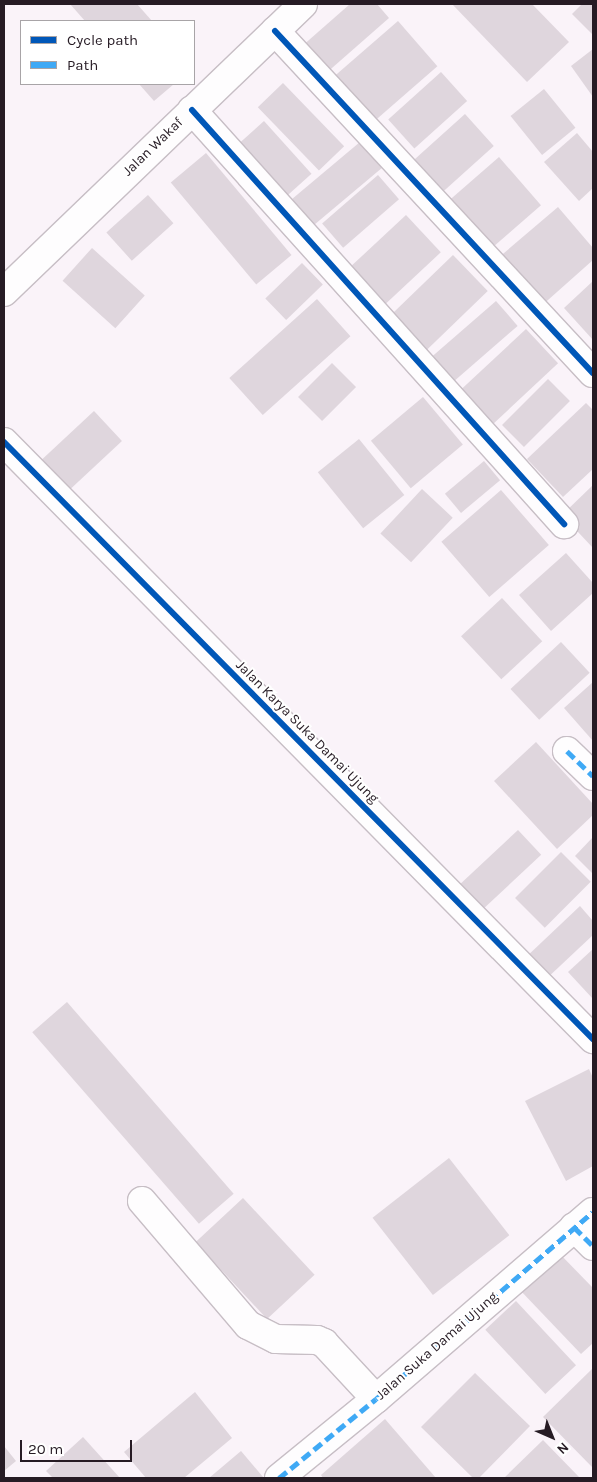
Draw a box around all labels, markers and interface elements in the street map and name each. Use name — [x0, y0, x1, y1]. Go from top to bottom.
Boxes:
legend — [20, 20, 195, 85]
text: Cycle path — [67, 31, 138, 49]
text: Path — [67, 56, 98, 74]
street label: Jalan Wakaf — [119, 114, 187, 180]
street label: Jalan Karya Suka Damai Ujung — [232, 657, 382, 807]
street label: Jalan Suka Damai Ujung — [373, 1288, 501, 1404]
north arrow — [527, 1412, 577, 1462]
scale bar — [22, 1430, 135, 1462]
text: N — [553, 1439, 572, 1458]
text: 20 m — [28, 1440, 63, 1458]

